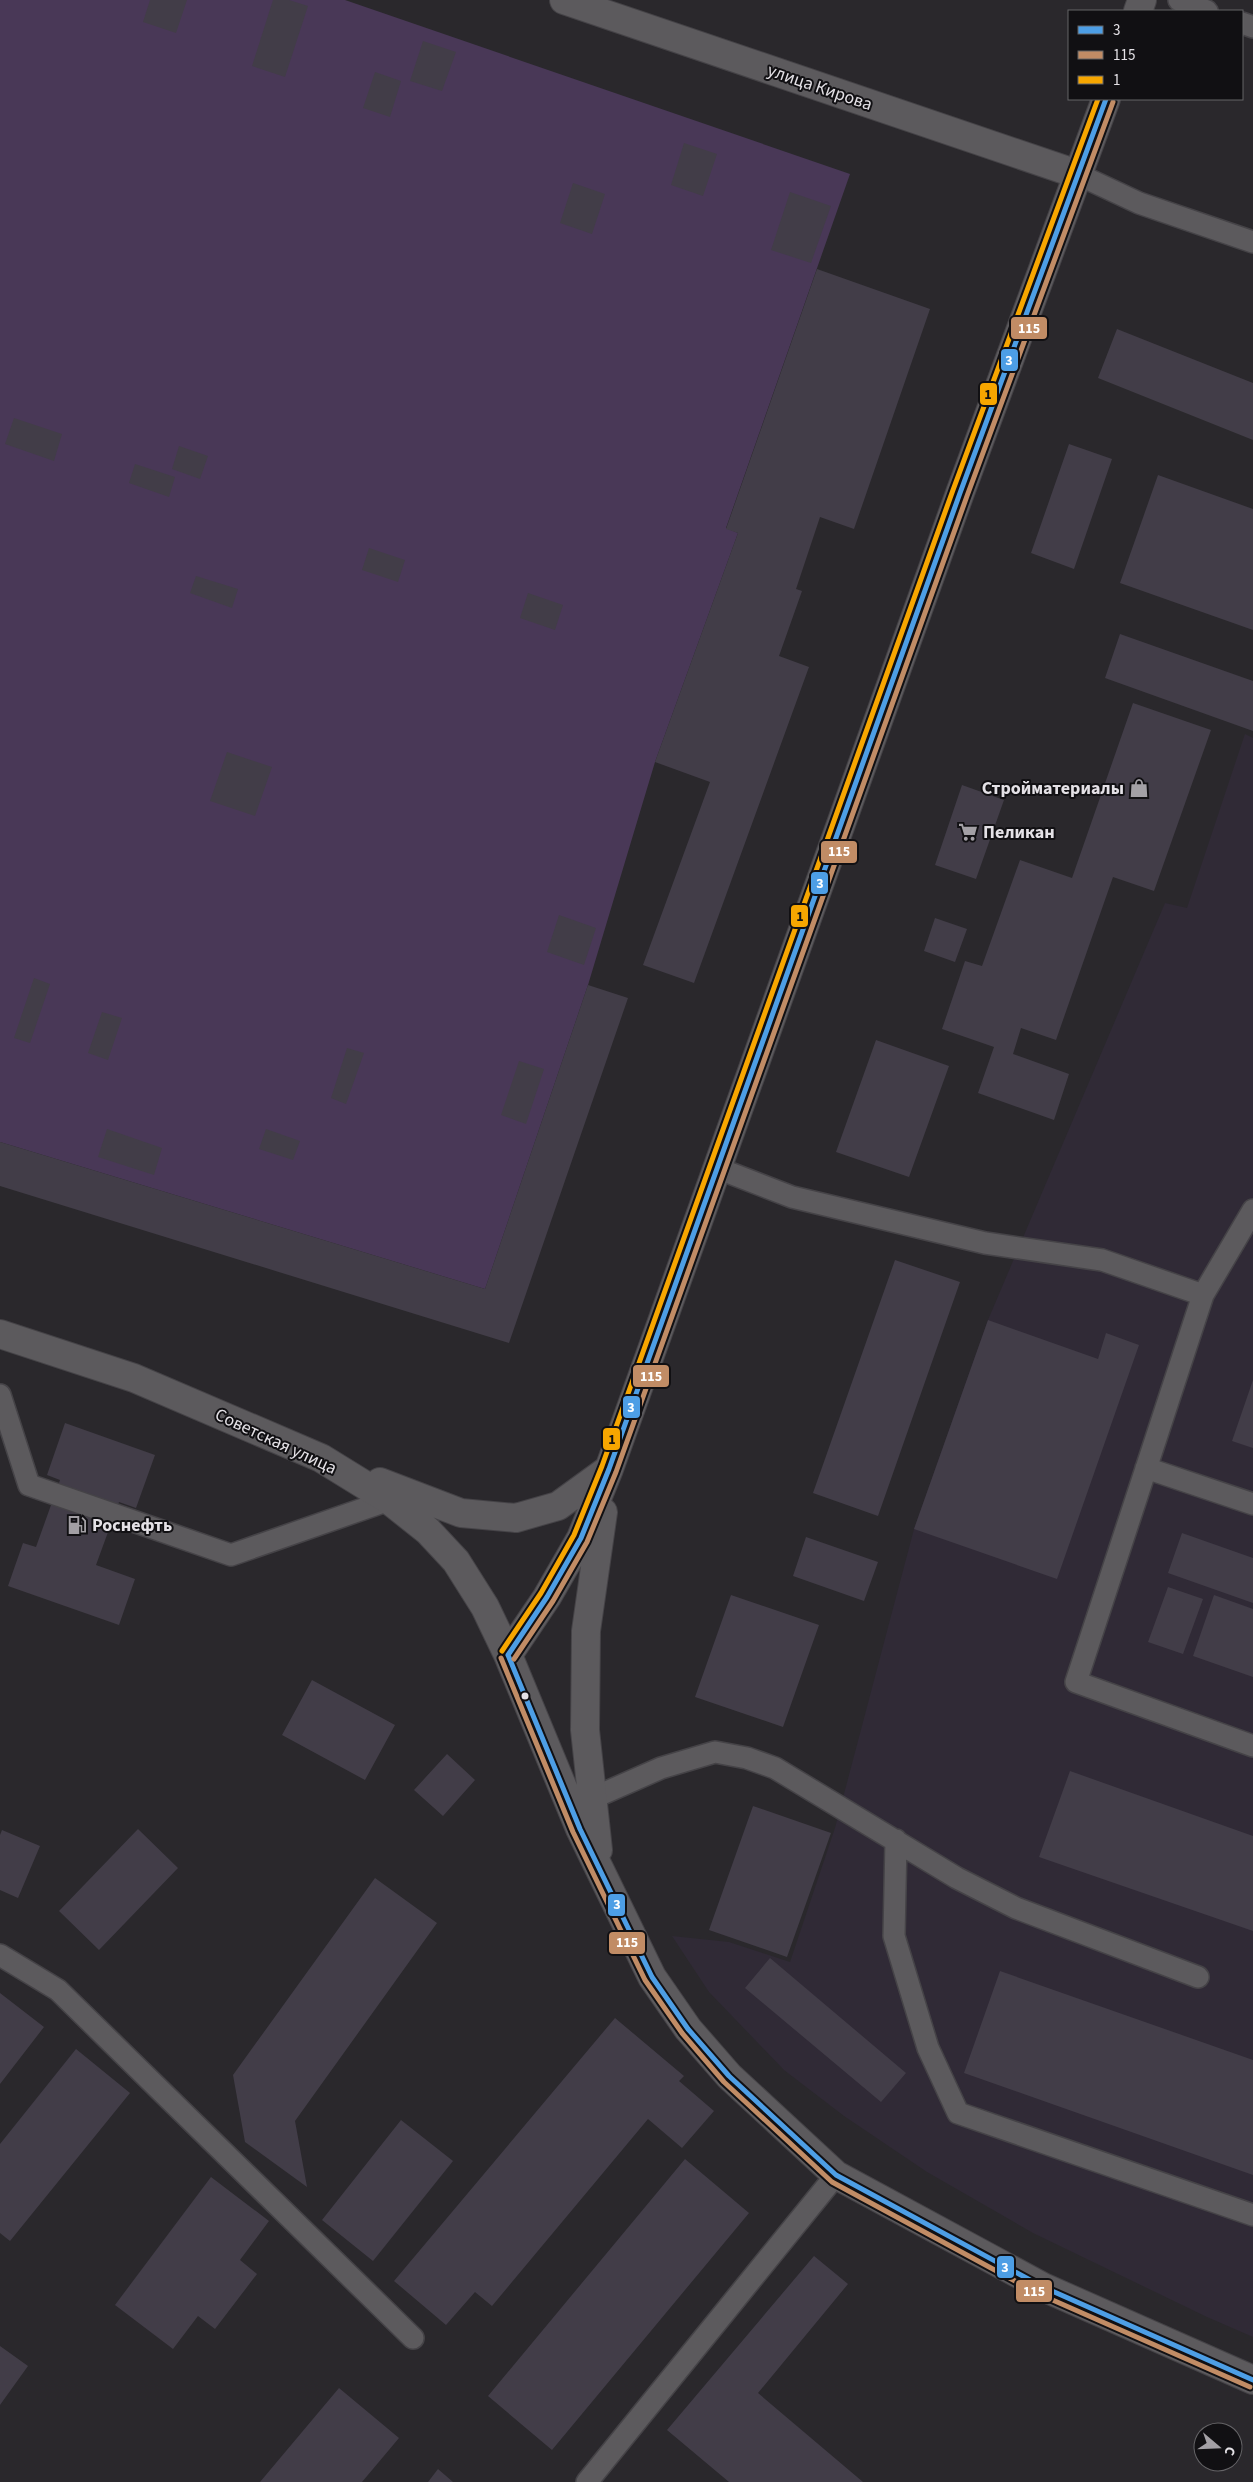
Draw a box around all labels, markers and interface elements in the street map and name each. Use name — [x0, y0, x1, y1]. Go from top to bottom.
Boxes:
legend — [1068, 10, 1243, 100]
text: 3 — [1113, 20, 1120, 41]
text: 115 — [1113, 45, 1135, 66]
street label: улица Кирова — [764, 58, 876, 117]
text: 1 — [1113, 70, 1120, 91]
line badge: 115 — [1010, 316, 1048, 340]
text: 115 — [1018, 319, 1040, 339]
line badge: 3 — [1000, 348, 1019, 372]
text: 3 — [1005, 351, 1013, 371]
line badge: 1 — [979, 382, 998, 406]
text: 1 — [984, 385, 992, 405]
place label: Стройматериалы — [982, 776, 1124, 801]
shop icon: Стройматериалы — [1128, 777, 1150, 799]
place label: Пеликан — [983, 820, 1055, 845]
supermarket icon: Пеликан — [957, 821, 979, 843]
line badge: 115 — [820, 840, 858, 864]
text: 115 — [828, 842, 850, 862]
line badge: 3 — [810, 871, 829, 895]
text: 3 — [816, 874, 824, 894]
line badge: 1 — [790, 904, 809, 928]
text: 1 — [796, 907, 804, 927]
line badge: 115 — [632, 1364, 670, 1388]
text: 115 — [640, 1367, 662, 1387]
line badge: 3 — [622, 1395, 641, 1419]
text: 3 — [627, 1398, 635, 1418]
street label: Советская улица — [211, 1402, 341, 1481]
line badge: 1 — [602, 1427, 621, 1451]
text: 1 — [608, 1430, 616, 1450]
place label: Роснефть — [92, 1513, 172, 1538]
fuel station icon: Роснефть — [66, 1514, 88, 1536]
unlabelled marker — [520, 1691, 530, 1701]
line badge: 3 — [607, 1893, 626, 1917]
text: 3 — [613, 1895, 621, 1915]
line badge: 115 — [608, 1931, 646, 1955]
text: 115 — [616, 1933, 638, 1953]
line badge: 3 — [996, 2255, 1015, 2279]
text: 3 — [1001, 2258, 1009, 2278]
line badge: 115 — [1015, 2279, 1053, 2303]
text: 115 — [1023, 2282, 1045, 2302]
north arrow — [1193, 2422, 1243, 2472]
text: С — [1219, 2444, 1240, 2458]

